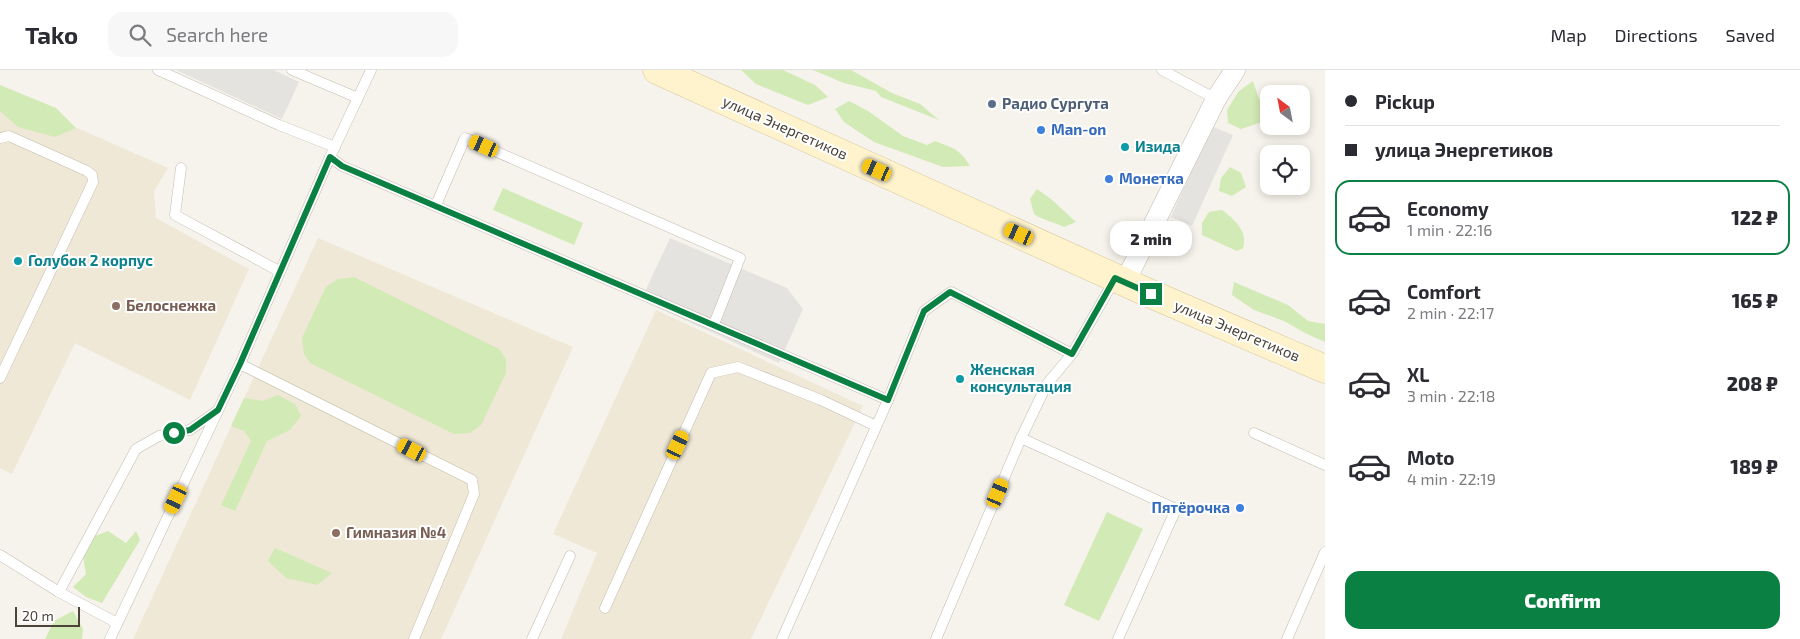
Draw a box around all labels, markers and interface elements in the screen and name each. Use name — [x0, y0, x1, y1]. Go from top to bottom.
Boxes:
search box — [108, 12, 458, 57]
text: Tako — [25, 20, 78, 49]
icon: search — [126, 21, 154, 49]
text: Search here — [166, 23, 268, 46]
text: Map — [1550, 24, 1587, 46]
text: Directions — [1615, 24, 1698, 46]
text: Saved — [1726, 24, 1775, 46]
north arrow — [1260, 85, 1310, 135]
map controls — [1260, 85, 1310, 195]
text: Pickup — [1375, 90, 1435, 113]
street label: улица Энергетиков — [720, 91, 851, 164]
place label: Радио Сургута — [1002, 94, 1109, 112]
marker: Радио Сургута — [986, 98, 998, 110]
place label: Man-on — [1051, 120, 1106, 138]
marker: Man-on — [1035, 124, 1047, 136]
car — [467, 133, 500, 159]
place label: Изида — [1135, 137, 1181, 155]
text: улица Энергетиков — [1375, 138, 1553, 161]
marker: Изида — [1119, 141, 1131, 153]
button: locate — [1260, 145, 1310, 195]
car — [860, 157, 893, 183]
place label: Монетка — [1119, 169, 1184, 187]
marker: Монетка — [1103, 173, 1115, 185]
icon: car — [1347, 195, 1392, 240]
text: Economy — [1407, 197, 1489, 220]
text: 122 ₽ — [1731, 206, 1778, 229]
text: 1 min · 22:16 — [1407, 220, 1492, 239]
car — [1002, 221, 1035, 247]
callout: 2 min — [1110, 222, 1192, 256]
text: 2 min — [1130, 229, 1172, 248]
place label: Голубок 2 корпус — [28, 251, 153, 269]
marker: Голубок 2 корпус — [12, 255, 24, 267]
icon: car — [1347, 278, 1392, 323]
text: Comfort — [1407, 280, 1481, 303]
route end — [1140, 283, 1162, 305]
text: 165 ₽ — [1732, 289, 1778, 312]
street label: улица Энергетиков — [1171, 295, 1303, 366]
place label: Белоснежка — [126, 296, 216, 314]
marker: Белоснежка — [110, 300, 122, 312]
text: 2 min · 22:17 — [1407, 303, 1494, 322]
place label: Женская консультация — [970, 360, 1071, 395]
icon: car — [1347, 361, 1392, 406]
text: XL — [1407, 363, 1429, 386]
text: 208 ₽ — [1727, 372, 1778, 395]
marker: Женская консультация — [954, 373, 966, 385]
text: 3 min · 22:18 — [1407, 386, 1496, 405]
route start — [163, 422, 185, 444]
car — [664, 428, 691, 462]
car — [395, 437, 428, 463]
icon: car — [1347, 444, 1392, 489]
text: Moto — [1407, 446, 1455, 469]
text: 189 ₽ — [1730, 455, 1778, 478]
text: 4 min · 22:19 — [1407, 469, 1496, 488]
car — [985, 476, 1010, 510]
car — [162, 482, 189, 516]
place label: Пятёрочка — [1151, 498, 1230, 516]
marker: Пятёрочка — [1234, 502, 1246, 514]
place label: Гимназия №4 — [346, 523, 447, 541]
marker: Гимназия №4 — [330, 527, 342, 539]
button: Confirm — [1345, 571, 1780, 629]
scale bar — [15, 604, 80, 627]
text: 20 m — [22, 607, 54, 624]

